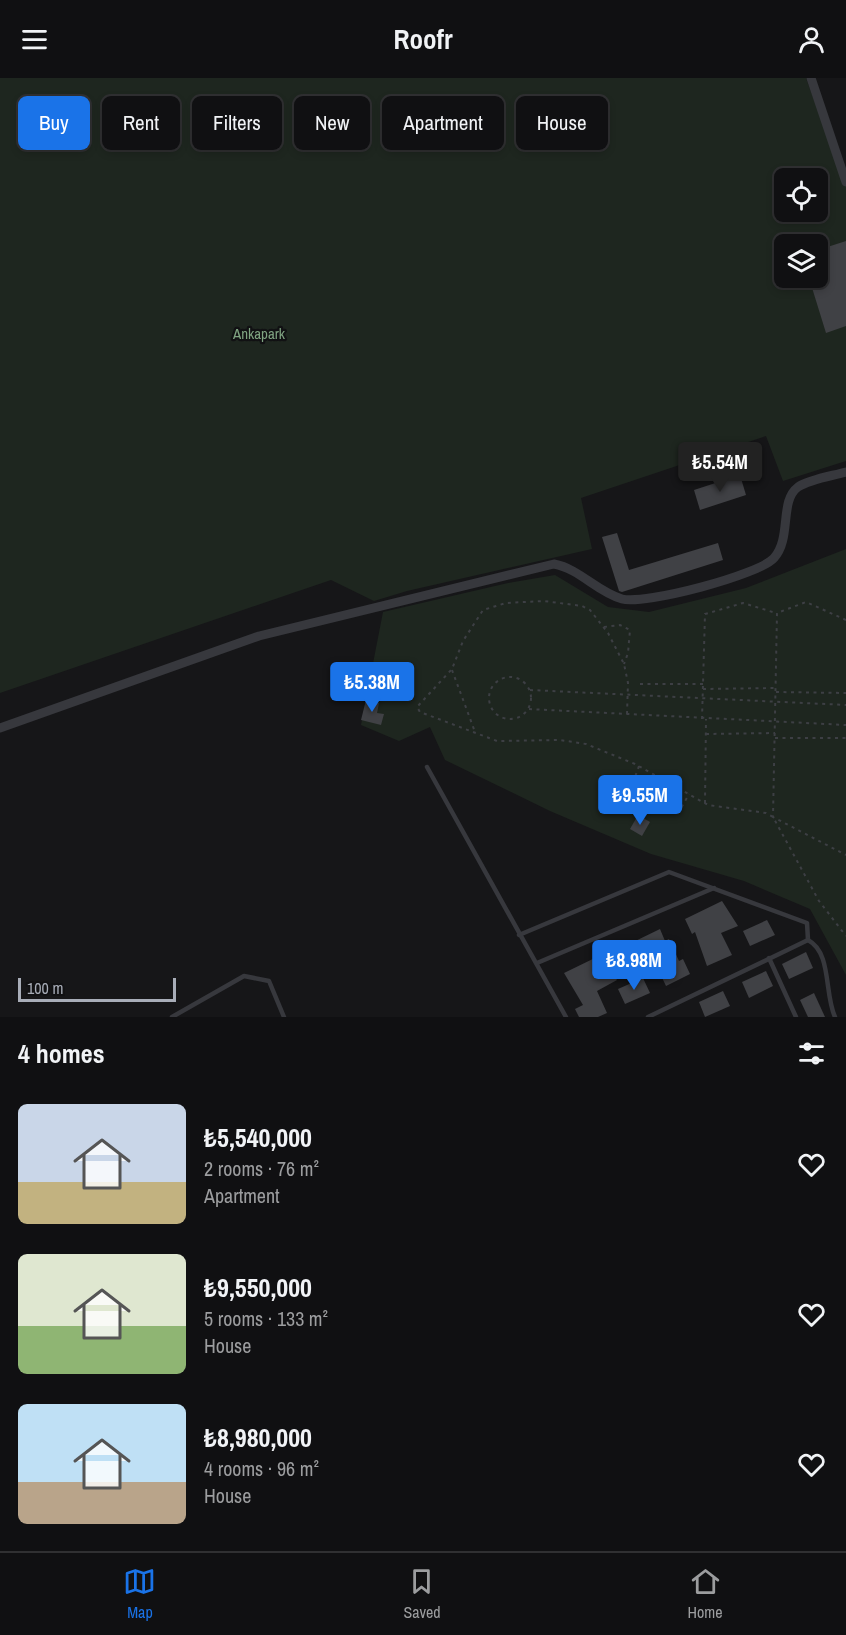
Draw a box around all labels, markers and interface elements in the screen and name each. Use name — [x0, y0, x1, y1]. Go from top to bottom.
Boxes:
text: Roofr — [393, 21, 453, 57]
icon: menu — [18, 23, 51, 56]
icon: person — [795, 23, 828, 56]
chip: Buy — [18, 96, 90, 150]
chip: Rent — [102, 96, 180, 150]
chip: Filters — [192, 96, 282, 150]
chip: New — [294, 96, 370, 150]
chip: Apartment — [382, 96, 504, 150]
chip: House — [516, 96, 608, 150]
map controls — [774, 168, 828, 288]
button: locate — [774, 168, 828, 222]
button: layers — [774, 234, 828, 288]
park label: Ankapark — [232, 323, 286, 344]
pin: ₺5.54M — [671, 442, 769, 493]
text: ₺5.54M — [692, 448, 748, 475]
pin: ₺5.38M — [323, 662, 421, 713]
text: ₺5.38M — [344, 668, 400, 695]
pin: ₺9.55M — [591, 775, 689, 826]
text: ₺9.55M — [612, 781, 668, 808]
pin: ₺8.98M — [585, 940, 683, 991]
text: ₺8.98M — [606, 946, 662, 973]
scale bar — [18, 975, 176, 1002]
text: 100 m — [27, 977, 63, 999]
text: 4 homes — [18, 1036, 105, 1071]
icon: filters — [795, 1037, 828, 1070]
text: ₺5,540,000 — [204, 1120, 312, 1155]
icon: home — [66, 1128, 138, 1200]
icon: heart — [795, 1148, 828, 1181]
text: 2 rooms · 76 m² — [204, 1155, 319, 1182]
text: Apartment — [204, 1182, 280, 1209]
text: ₺9,550,000 — [204, 1270, 312, 1305]
icon: home — [66, 1278, 138, 1350]
icon: heart — [795, 1298, 828, 1331]
text: 5 rooms · 133 m² — [204, 1305, 328, 1332]
text: House — [204, 1332, 251, 1359]
text: ₺8,980,000 — [204, 1420, 312, 1455]
icon: home — [66, 1428, 138, 1500]
icon: heart — [795, 1448, 828, 1481]
text: 4 rooms · 96 m² — [204, 1455, 319, 1482]
text: House — [204, 1482, 251, 1509]
tab: Map — [123, 1565, 156, 1623]
tab: Saved — [403, 1565, 441, 1623]
tab: Home — [688, 1565, 723, 1623]

